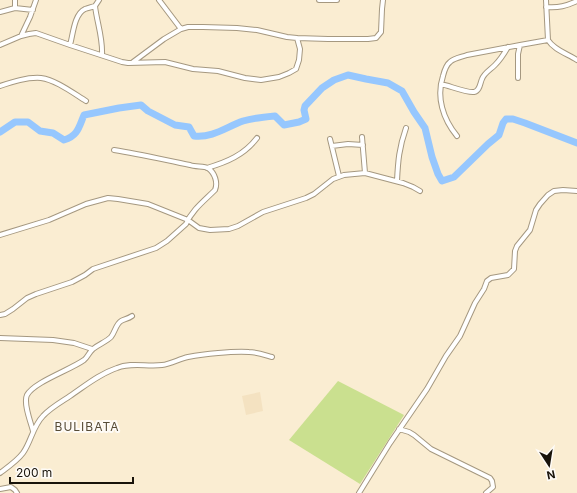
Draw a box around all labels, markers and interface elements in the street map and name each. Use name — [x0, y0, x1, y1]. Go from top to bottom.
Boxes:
district label: BULIBATA — [55, 419, 119, 434]
north arrow — [529, 445, 569, 485]
scale bar — [10, 459, 133, 485]
text: 200 m — [16, 465, 52, 480]
text: N — [546, 467, 557, 483]

